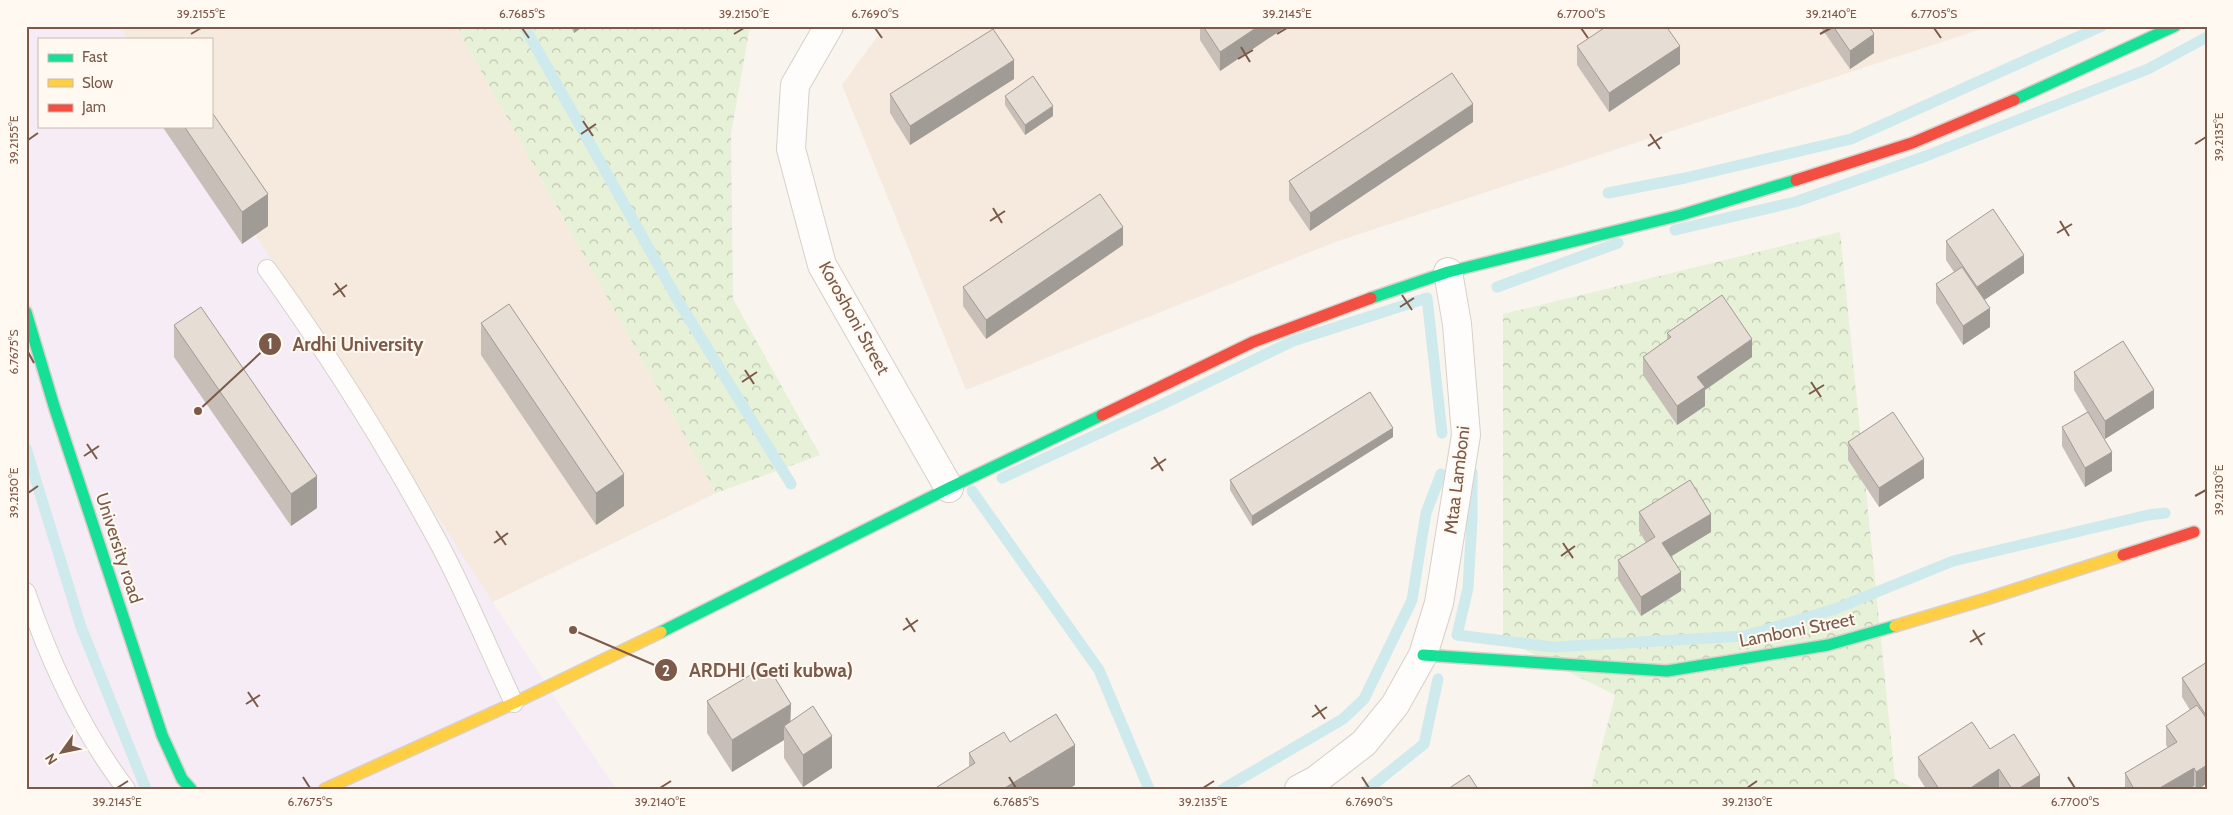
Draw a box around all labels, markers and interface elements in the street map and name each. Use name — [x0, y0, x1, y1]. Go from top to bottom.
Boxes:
text: 39.2155°E — [177, 6, 226, 21]
text: 6.7685°S — [499, 6, 545, 21]
text: 39.2150°E — [719, 6, 770, 21]
text: 6.7690°S — [851, 6, 899, 21]
text: 39.2145°E — [1262, 6, 1312, 21]
text: 6.7700°S — [1557, 6, 1605, 21]
text: 39.2140°E — [1805, 6, 1857, 21]
text: 6.7705°S — [1911, 6, 1957, 21]
legend — [38, 38, 212, 128]
text: Fast — [82, 48, 107, 66]
text: Slow — [82, 74, 113, 92]
text: Jam — [81, 98, 106, 116]
text: 39.2135°E — [2211, 112, 2226, 161]
text: 39.2155°E — [6, 115, 21, 164]
street label: Koroshoni Street — [814, 258, 894, 378]
callout: Ardhi University — [258, 327, 434, 361]
text: 6.7675°S — [6, 330, 21, 374]
text: Ardhi University — [292, 333, 424, 356]
text: 1 — [267, 335, 273, 353]
street label: Mtaa Lamboni — [1439, 425, 1475, 535]
text: 39.2130°E — [2211, 464, 2226, 515]
text: 39.2150°E — [6, 467, 21, 518]
street label: University road — [91, 490, 147, 606]
street label: Lamboni Street — [1737, 608, 1857, 652]
callout: ARDHI (Geti kubwa) — [654, 653, 863, 687]
text: ARDHI (Geti kubwa) — [689, 659, 853, 682]
text: 2 — [662, 662, 670, 680]
north arrow — [38, 728, 88, 778]
text: N — [41, 750, 61, 768]
text: 39.2145°E — [92, 794, 142, 809]
text: 6.7675°S — [288, 794, 332, 809]
text: 39.2140°E — [634, 794, 686, 809]
text: 6.7685°S — [993, 794, 1039, 809]
text: 39.2135°E — [1179, 794, 1228, 809]
text: 6.7690°S — [1345, 794, 1393, 809]
text: 39.2130°E — [1722, 794, 1773, 809]
text: 6.7700°S — [2051, 794, 2099, 809]

